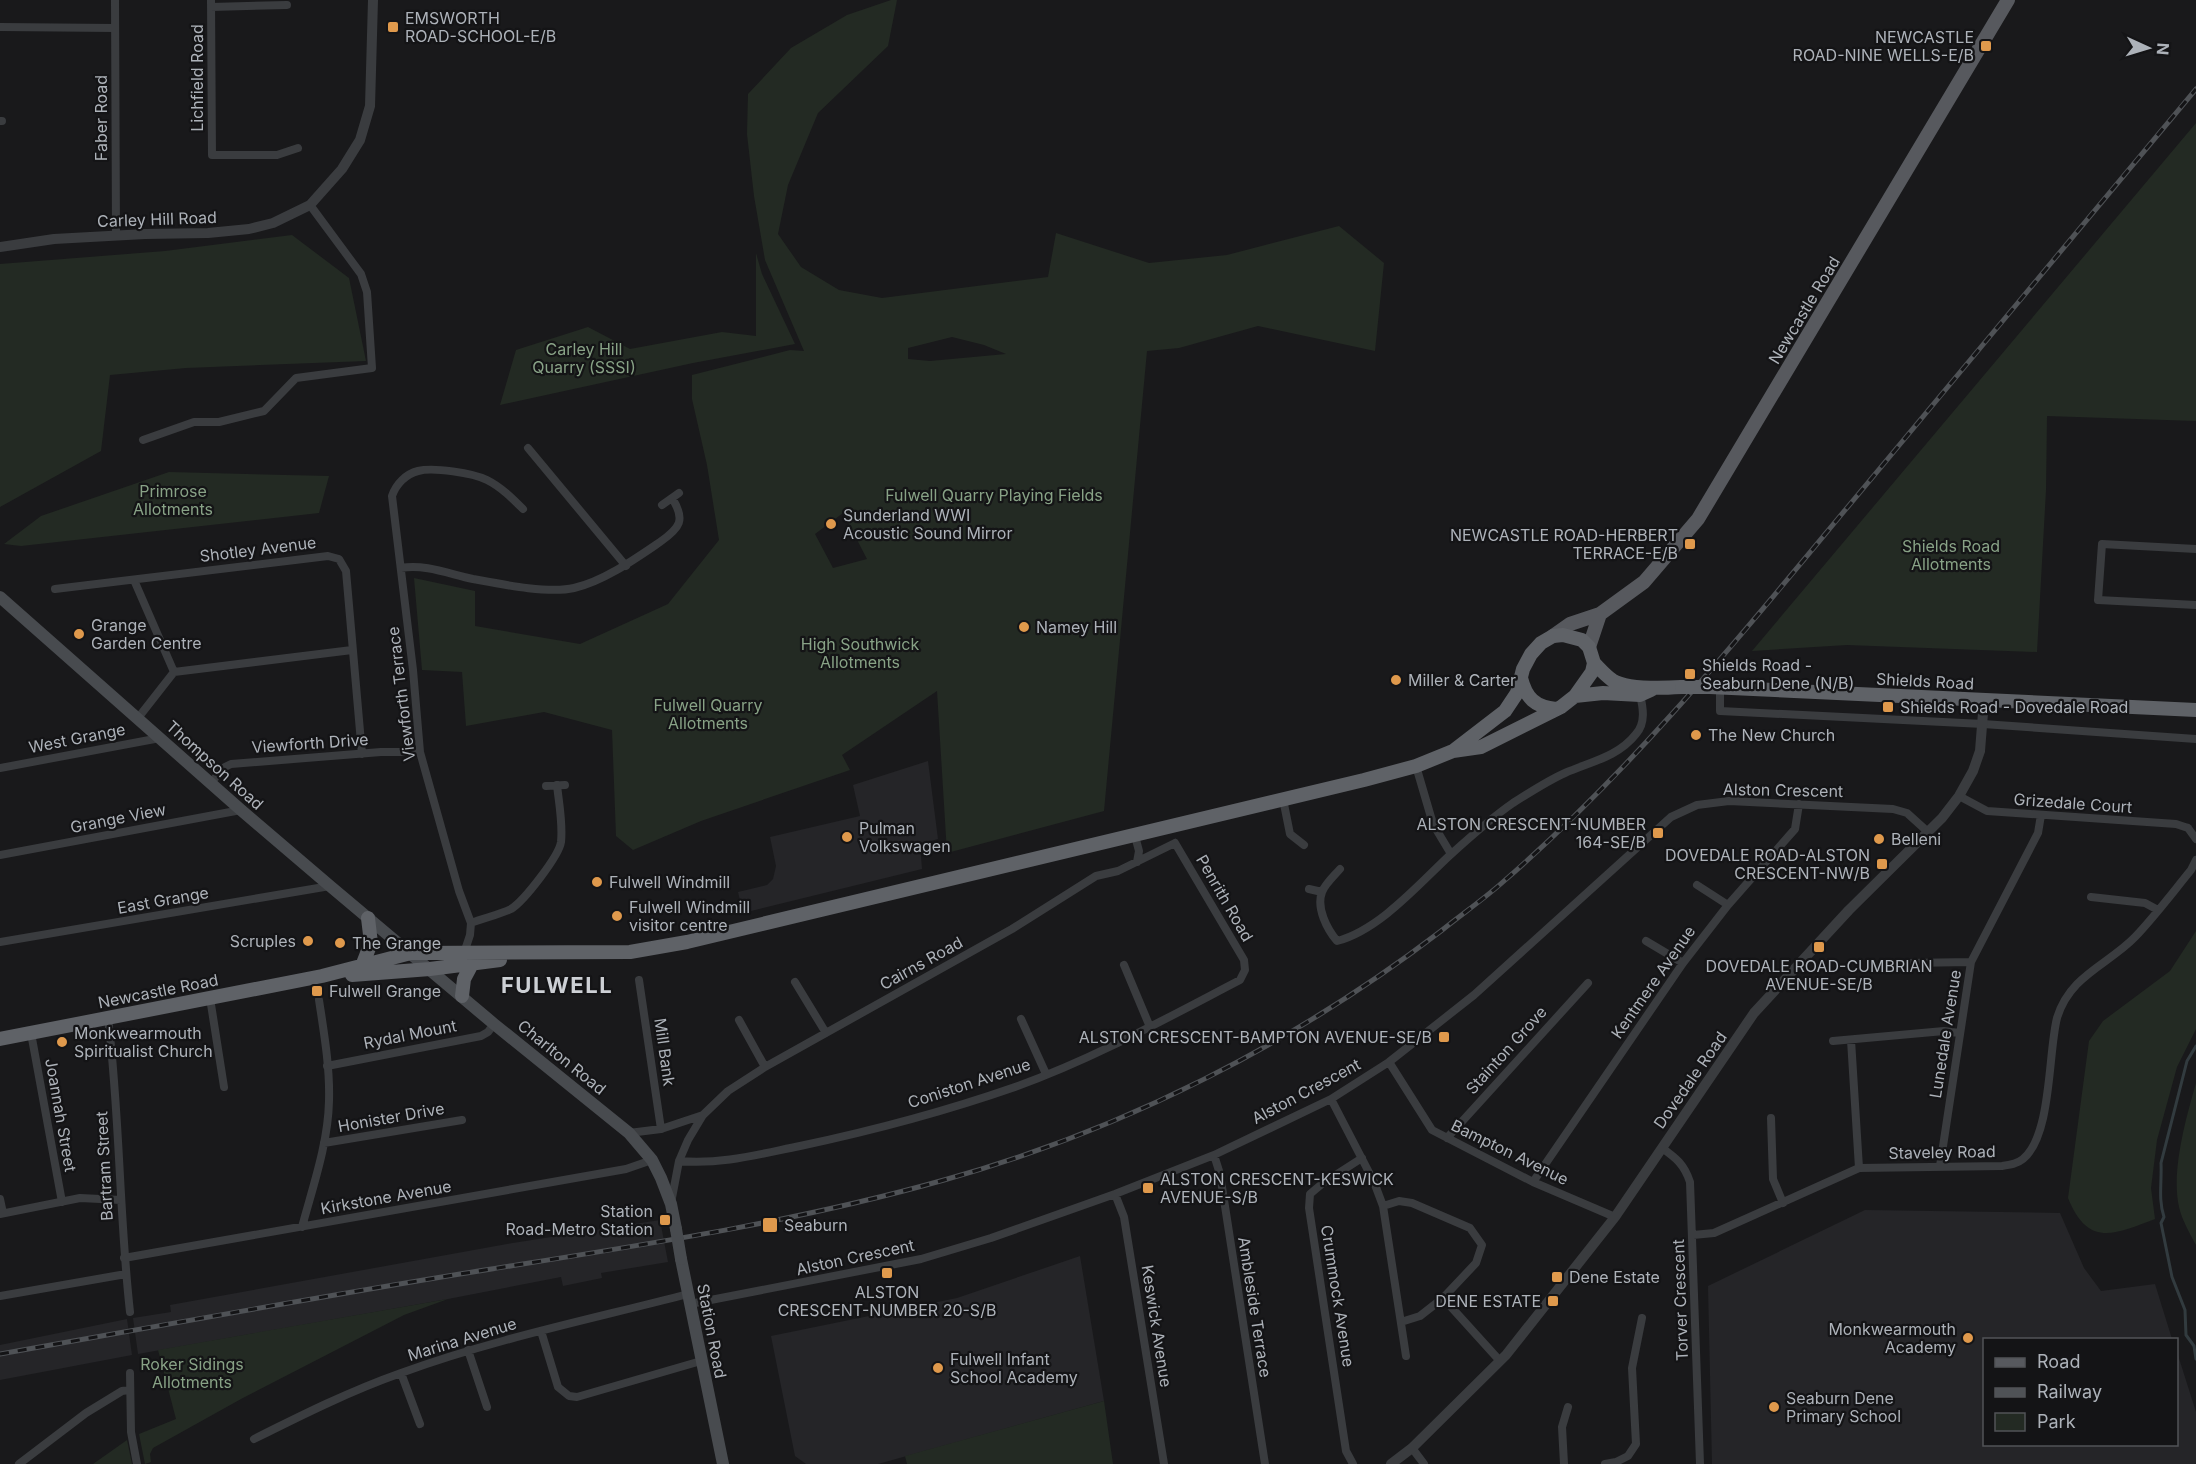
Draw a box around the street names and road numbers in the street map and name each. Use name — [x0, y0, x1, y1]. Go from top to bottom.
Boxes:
street label: Lichfield Road — [187, 24, 207, 132]
street label: Faber Road — [91, 75, 111, 161]
street label: Carley Hill Road — [97, 207, 217, 231]
street label: Newcastle Road — [1764, 252, 1844, 368]
street label: Shotley Avenue — [199, 532, 317, 566]
street label: Viewforth Terrace — [383, 625, 419, 763]
street label: Shields Road — [1875, 668, 1975, 694]
street label: Thompson Road — [162, 716, 268, 814]
street label: West Grange — [27, 719, 127, 757]
street label: Viewforth Drive — [251, 729, 369, 757]
street label: Alston Crescent — [1723, 779, 1843, 801]
street label: Grizedale Court — [2013, 789, 2133, 817]
street label: Grange View — [68, 799, 168, 837]
street label: Penrith Road — [1192, 851, 1258, 945]
street label: East Grange — [116, 882, 210, 918]
street label: Kentmere Avenue — [1607, 922, 1699, 1042]
street label: Cairns Road — [876, 932, 966, 994]
street label: Lunedale Avenue — [1925, 968, 1965, 1100]
street label: Newcastle Road — [96, 970, 220, 1012]
street label: Stainton Grove — [1461, 1002, 1551, 1098]
street label: Rydal Mount — [362, 1015, 458, 1053]
street label: Charlton Road — [514, 1015, 610, 1099]
street label: Mill Bank — [650, 1017, 680, 1087]
street label: Dovedale Road — [1649, 1028, 1731, 1132]
street label: Coniston Avenue — [905, 1054, 1033, 1112]
street label: Alston Crescent — [1248, 1054, 1364, 1128]
street label: Joannah Street — [41, 1057, 81, 1173]
street label: Honister Drive — [336, 1098, 446, 1136]
street label: Bartram Street — [91, 1111, 117, 1221]
street label: Bampton Avenue — [1448, 1115, 1572, 1189]
street label: Staveley Road — [1888, 1141, 1996, 1163]
street label: Kirkstone Avenue — [319, 1176, 453, 1218]
street label: Crummock Avenue — [1317, 1224, 1359, 1368]
street label: Alston Crescent — [794, 1235, 916, 1279]
street label: Ambleside Terrace — [1234, 1235, 1276, 1379]
street label: Torver Crescent — [1668, 1239, 1692, 1361]
street label: Keswick Avenue — [1137, 1263, 1177, 1389]
street label: Station Road — [693, 1282, 731, 1380]
street label: Marina Avenue — [405, 1313, 519, 1365]

